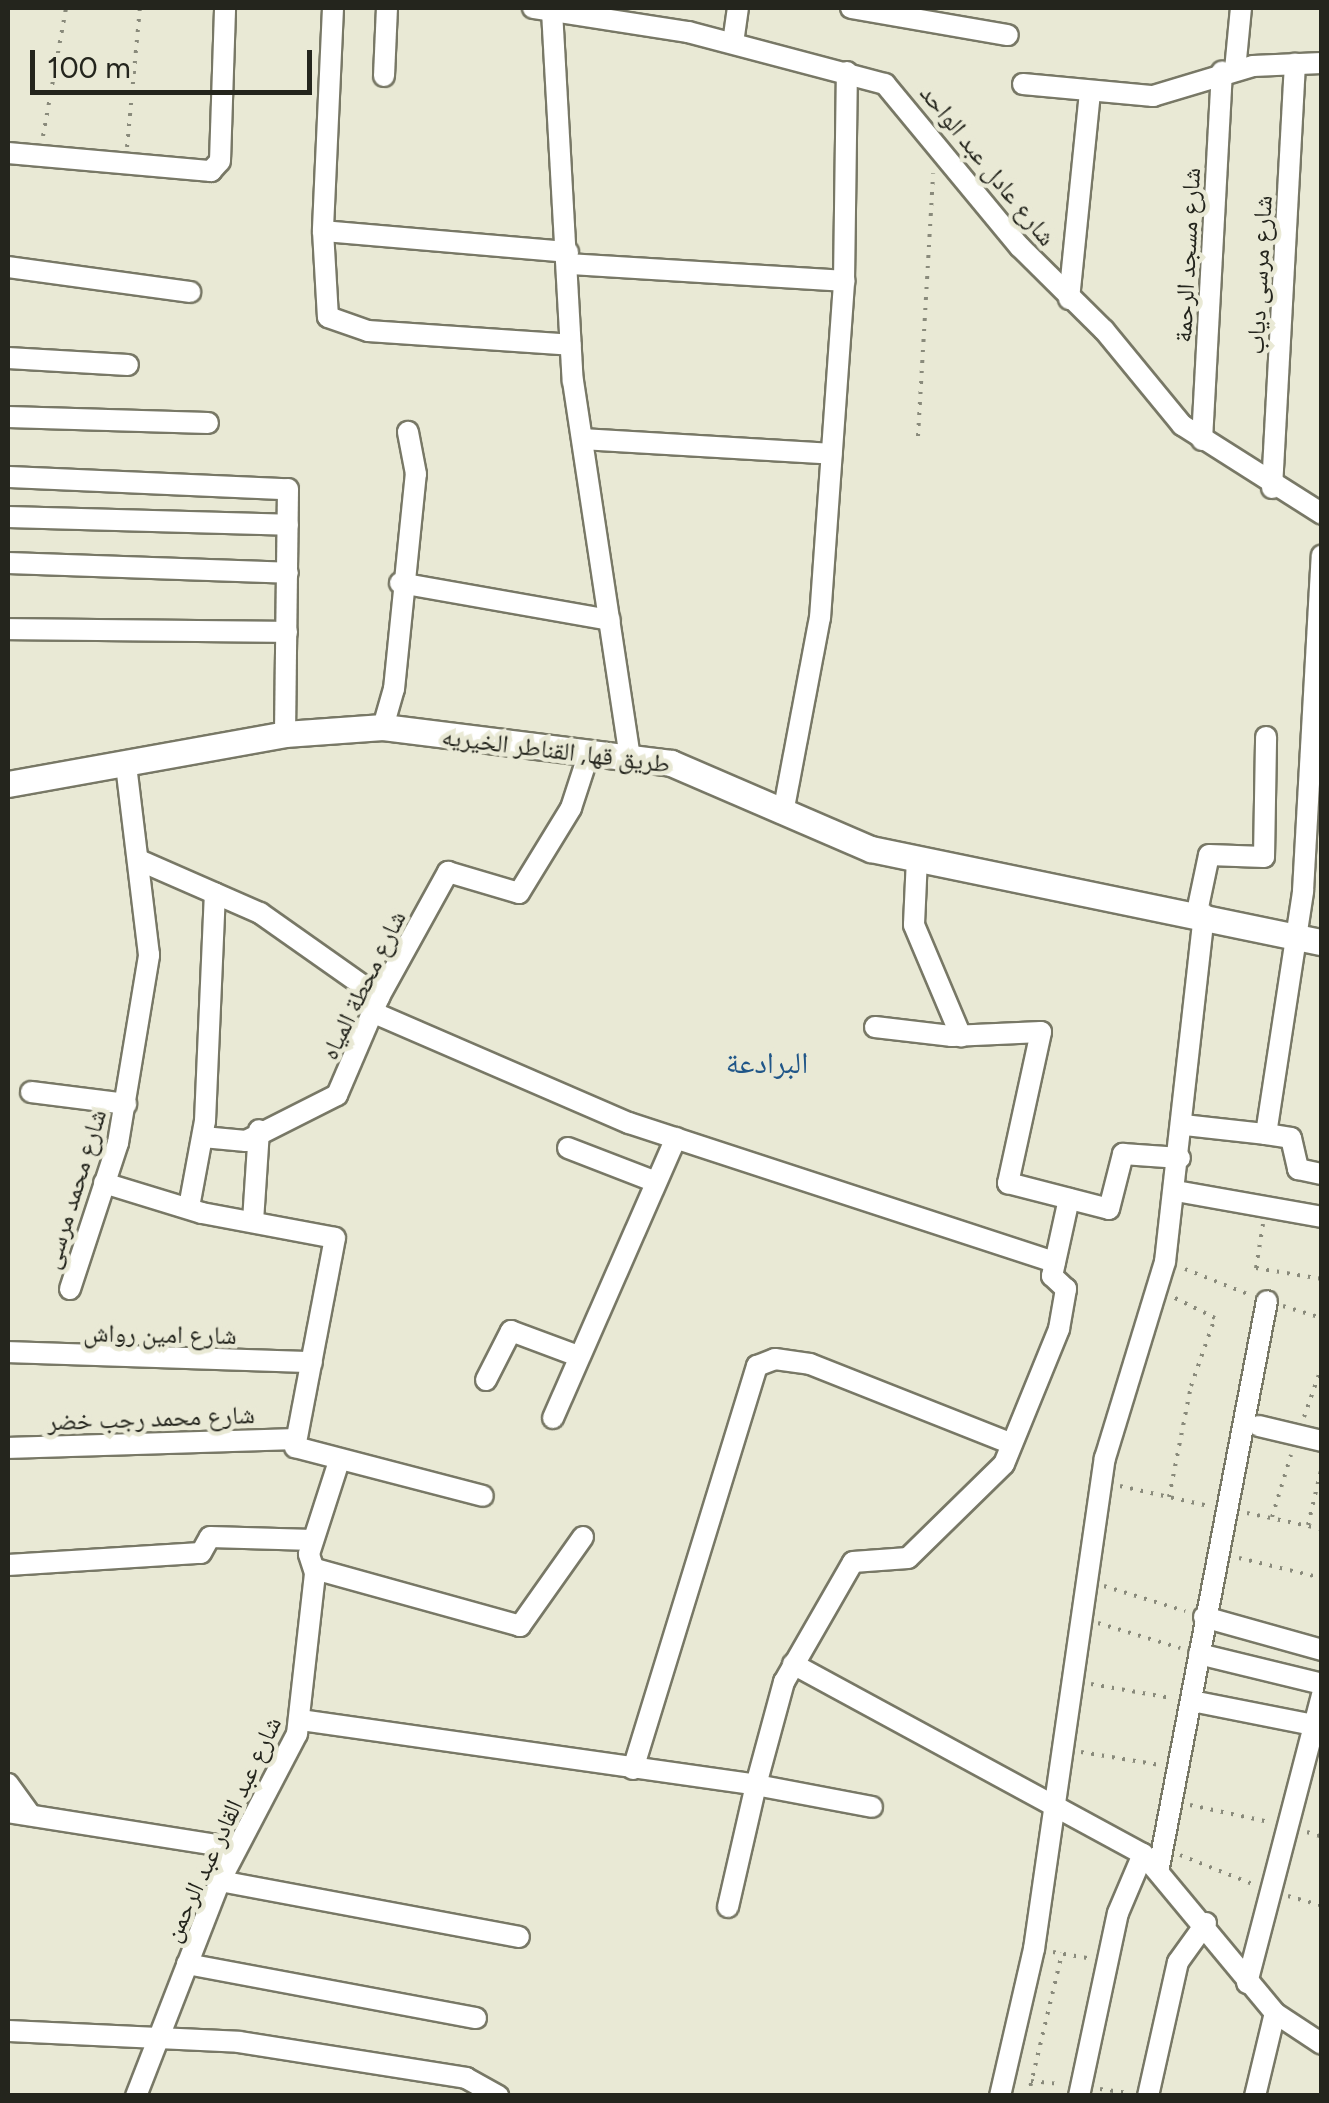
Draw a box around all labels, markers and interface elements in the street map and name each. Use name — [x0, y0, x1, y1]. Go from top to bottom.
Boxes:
scale bar — [35, 30, 318, 92]
text: 100 m — [47, 49, 131, 86]
street label: شارع عادل عبد الواحد — [914, 78, 1062, 252]
street label: شارع مسجد الرحمة — [1167, 167, 1207, 343]
street label: شارع مرسى دياب — [1240, 195, 1278, 355]
street label: طريق قها, القناطر الخيريه — [440, 721, 672, 779]
street label: شارع محطة المياه — [314, 906, 412, 1064]
district label: البرادعة — [726, 1045, 808, 1081]
street label: شارع محمد مرسى — [36, 1106, 112, 1272]
street label: شارع امين رواش — [83, 1318, 237, 1350]
street label: شارع محمد رجب خضر — [47, 1399, 255, 1437]
street label: شارع عبد القادر عبد الرحمن — [157, 1712, 287, 1946]

